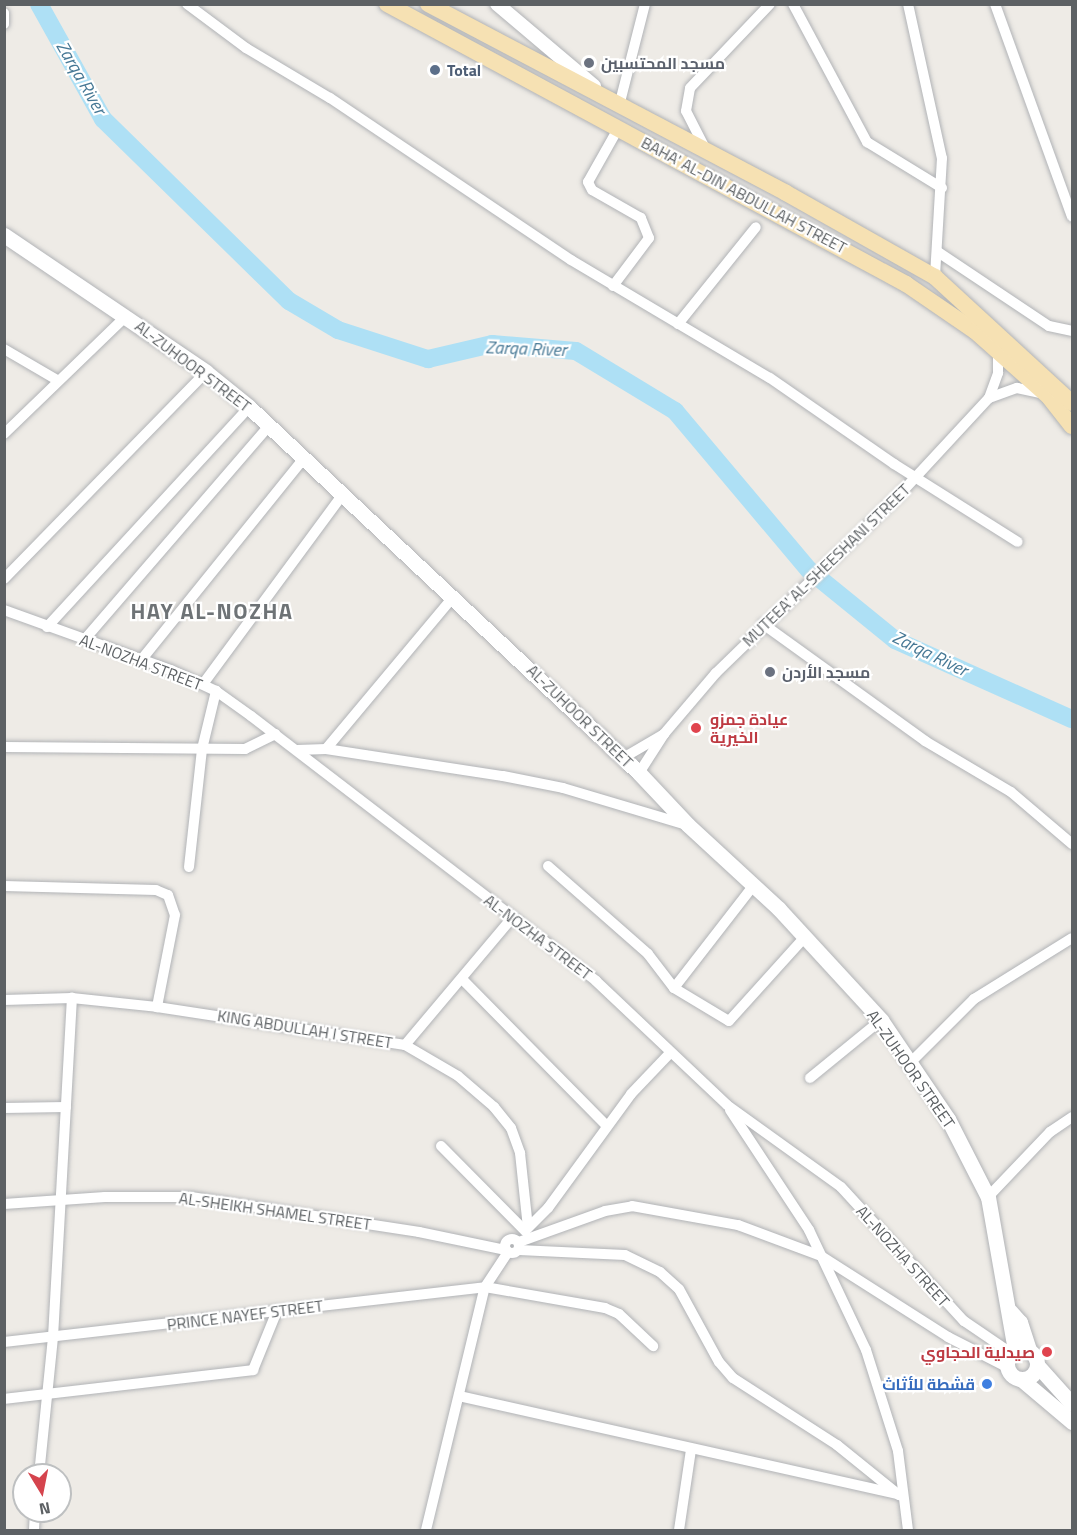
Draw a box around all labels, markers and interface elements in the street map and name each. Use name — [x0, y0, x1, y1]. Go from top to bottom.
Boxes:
water label: Zarqa River — [51, 38, 111, 118]
place label: مسجد المحتسبين — [601, 53, 725, 73]
marker: مسجد المحتسبين — [582, 56, 596, 70]
place label: Total — [447, 60, 481, 80]
marker: Total — [428, 63, 442, 77]
street label: BAHA' AL-DIN ABDULLAH STREET — [638, 133, 850, 257]
street label: AL-ZUHOOR STREET — [131, 316, 255, 416]
water label: Zarqa River — [485, 337, 567, 361]
street label: MUTEEA' AL-SHEESHANI STREET — [738, 480, 914, 650]
district label: HAY AL-NOZHA — [130, 599, 294, 625]
water label: Zarqa River — [889, 627, 971, 681]
street label: AL-NOZHA STREET — [77, 630, 205, 694]
street label: AL-ZUHOOR STREET — [523, 661, 637, 771]
place label: مسجد الأردن — [782, 662, 870, 682]
marker: مسجد الأردن — [763, 665, 777, 679]
place label: عيادة جمزو الخيرية — [710, 709, 788, 747]
marker: عيادة جمزو الخيرية — [687, 719, 705, 737]
street label: AL-NOZHA STREET — [480, 890, 596, 984]
street label: KING ABDULLAH I STREET — [216, 1006, 394, 1052]
street label: AL-ZUHOOR STREET — [863, 1006, 959, 1132]
street label: AL-SHEIKH SHAMEL STREET — [178, 1188, 372, 1234]
street label: AL-NOZHA STREET — [852, 1201, 954, 1311]
street label: PRINCE NAYEF STREET — [166, 1296, 324, 1334]
place label: صيدلية الحجاوي — [921, 1342, 1035, 1362]
marker: صيدلية الحجاوي — [1040, 1345, 1054, 1359]
place label: قشطة للأثاث — [882, 1374, 975, 1394]
marker: قشطة للأثاث — [980, 1377, 994, 1391]
north arrow — [12, 1463, 72, 1523]
text: N — [37, 1496, 52, 1522]

